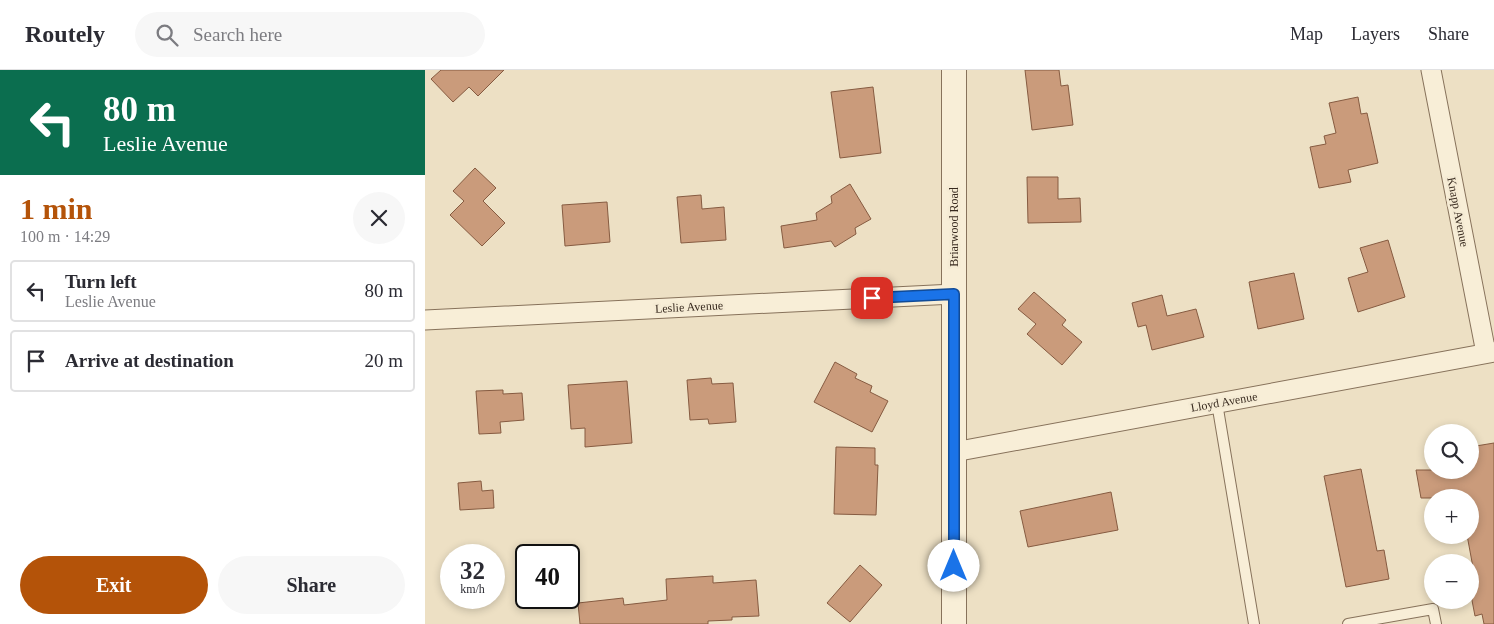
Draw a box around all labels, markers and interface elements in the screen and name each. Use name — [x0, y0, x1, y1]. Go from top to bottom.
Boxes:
search box — [135, 12, 485, 57]
text: Routely — [25, 21, 105, 47]
icon: search — [153, 21, 181, 49]
text: Search here — [193, 24, 282, 45]
text: Map — [1290, 24, 1323, 44]
text: Layers — [1351, 24, 1400, 44]
text: Share — [1428, 24, 1469, 44]
icon: left — [20, 90, 85, 155]
text: 80 m — [103, 90, 176, 129]
text: Leslie Avenue — [103, 131, 228, 156]
street label: Knapp Avenue — [1444, 176, 1472, 248]
street label: Briarwood Road — [947, 187, 961, 267]
text: 1 min — [20, 192, 93, 225]
button: close — [353, 192, 405, 244]
text: 100 m · 14:29 — [20, 228, 110, 245]
text: Turn left — [65, 271, 137, 292]
icon: left — [22, 277, 50, 305]
pin — [851, 277, 893, 319]
text: 80 m — [364, 280, 403, 301]
icon: arrive — [858, 284, 886, 312]
text: Leslie Avenue — [65, 293, 156, 310]
street label: Leslie Avenue — [655, 298, 723, 316]
icon: arrive — [22, 347, 50, 375]
text: Arrive at destination — [65, 350, 234, 371]
text: 20 m — [364, 350, 403, 371]
street label: Lloyd Avenue — [1190, 389, 1258, 415]
map controls — [1424, 424, 1479, 609]
button: search — [1424, 424, 1479, 479]
button: + — [1424, 489, 1479, 544]
position arrow — [927, 539, 979, 591]
speed limit sign: 40 — [515, 544, 580, 609]
button: − — [1424, 554, 1479, 609]
button: Exit — [20, 556, 208, 614]
button: Share — [218, 556, 405, 614]
text: 32 — [460, 557, 485, 584]
text: km/h — [460, 582, 485, 596]

